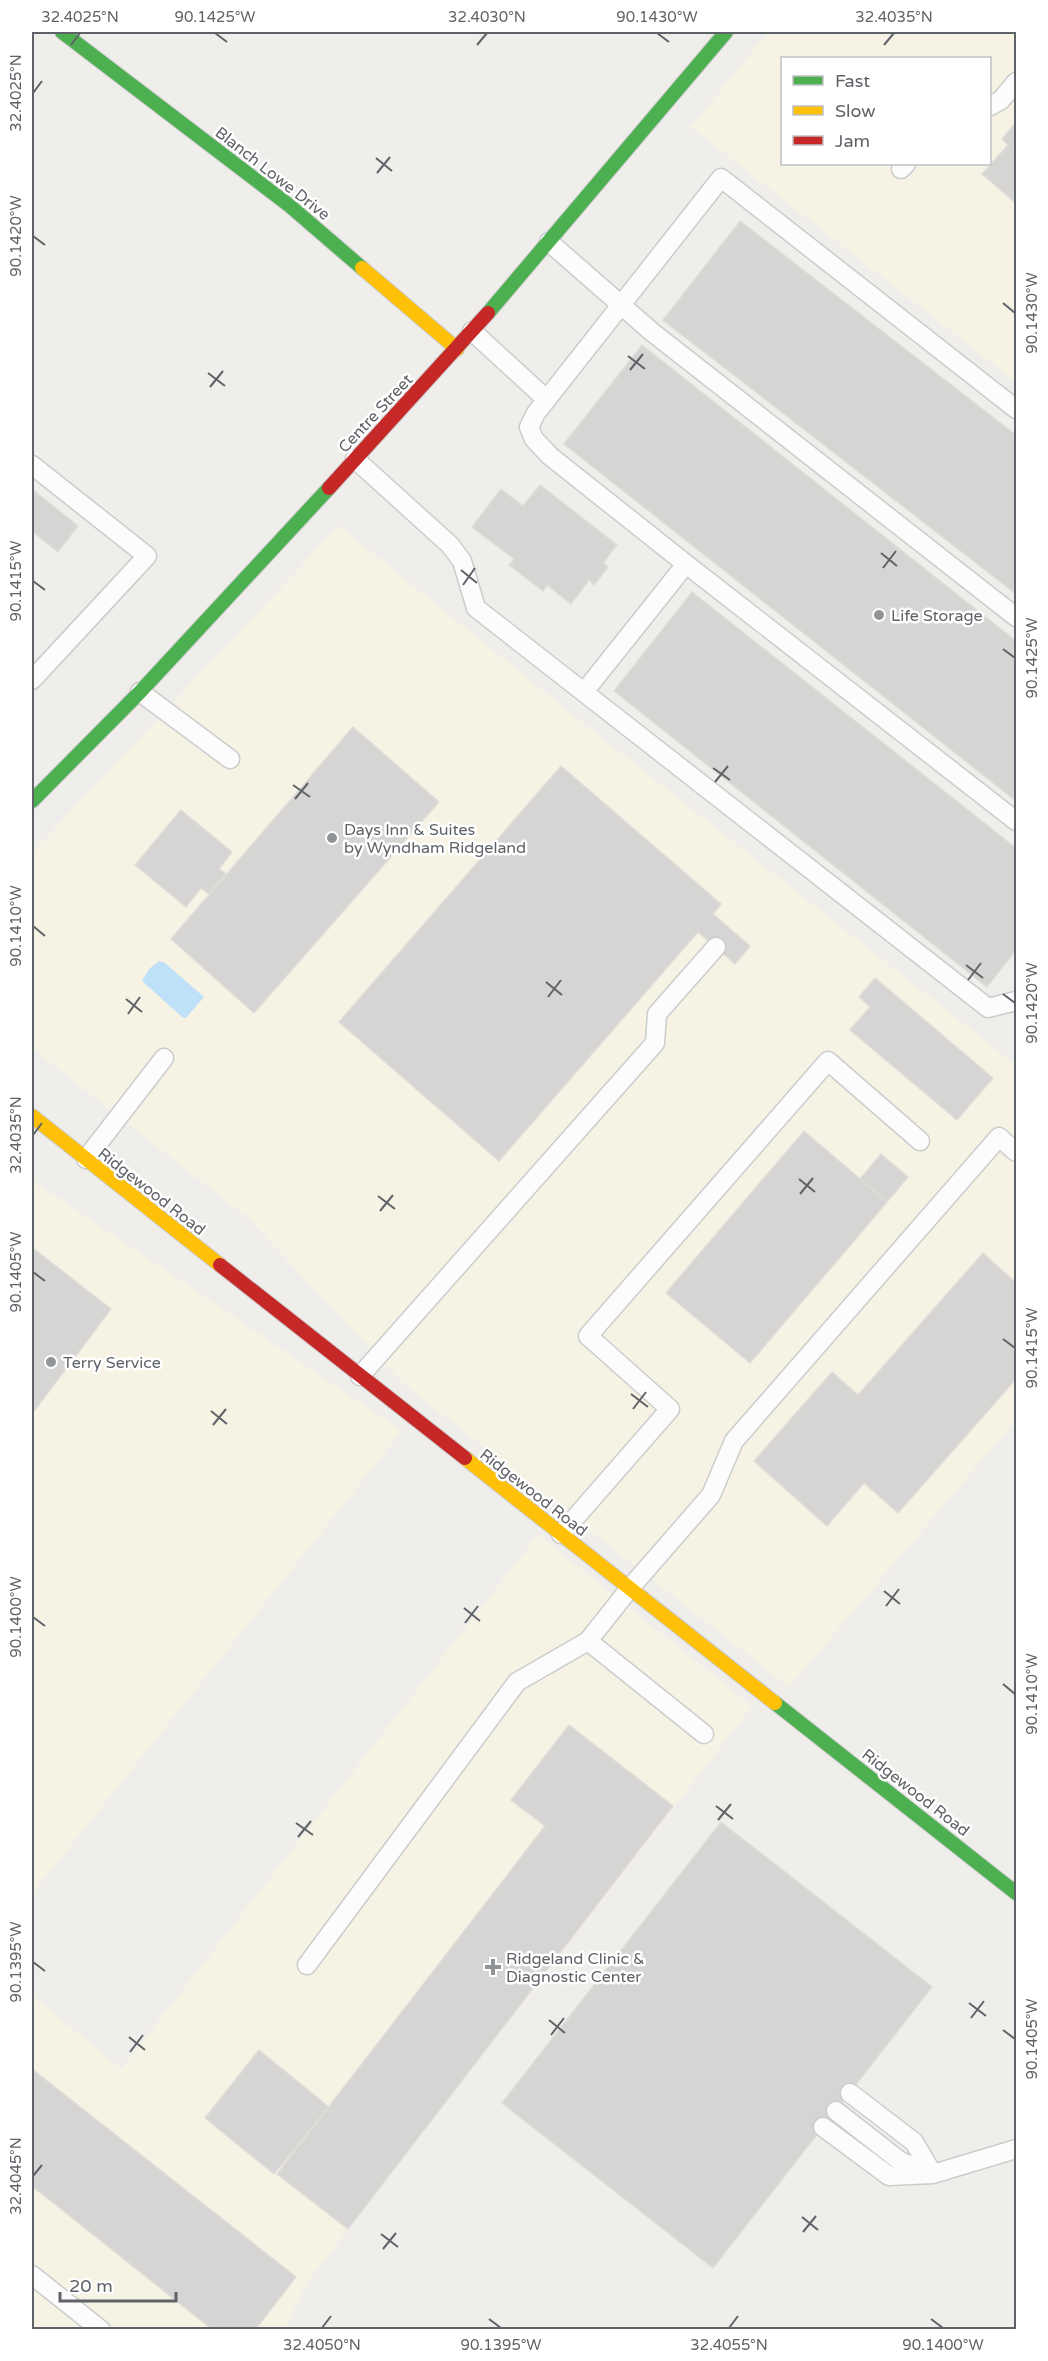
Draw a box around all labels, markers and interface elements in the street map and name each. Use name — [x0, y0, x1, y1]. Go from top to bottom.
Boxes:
text: 32.4025°N — [41, 8, 119, 26]
text: 90.1425°W — [175, 8, 255, 26]
text: 32.4030°N — [448, 8, 526, 26]
text: 90.1430°W — [616, 8, 698, 26]
text: 32.4035°N — [855, 8, 933, 26]
text: 32.4025°N — [7, 54, 25, 132]
legend — [781, 57, 991, 165]
text: Fast — [835, 70, 870, 92]
text: Slow — [835, 100, 876, 122]
street label: Blanch Lowe Drive — [211, 123, 334, 225]
text: Jam — [835, 130, 870, 152]
text: 90.1420°W — [7, 195, 25, 277]
text: 90.1430°W — [1023, 272, 1041, 354]
street label: Centre Street — [334, 370, 417, 457]
text: 90.1415°W — [7, 541, 25, 621]
place label: Life Storage — [891, 606, 983, 626]
marker: Life Storage — [872, 608, 886, 622]
text: 90.1425°W — [1023, 618, 1041, 698]
place label: Days Inn & Suites by Wyndham Ridgeland — [344, 820, 526, 858]
marker: Days Inn & Suites by Wyndham Ridgeland — [325, 831, 339, 845]
text: 90.1410°W — [7, 885, 25, 967]
text: 90.1420°W — [1023, 962, 1041, 1044]
text: 32.4035°N — [7, 1096, 25, 1174]
street label: Ridgewood Road — [94, 1144, 209, 1240]
text: 90.1405°W — [7, 1232, 25, 1312]
text: 90.1415°W — [1023, 1308, 1041, 1388]
place label: Terry Service — [63, 1353, 161, 1373]
marker: Terry Service — [44, 1355, 58, 1369]
street label: Ridgewood Road — [476, 1445, 591, 1541]
text: 90.1400°W — [7, 1576, 25, 1658]
text: 90.1410°W — [1023, 1653, 1041, 1735]
street label: Ridgewood Road — [858, 1745, 973, 1841]
text: 90.1395°W — [7, 1922, 25, 2002]
place label: Ridgeland Clinic & Diagnostic Center — [506, 1949, 645, 1987]
marker: Ridgeland Clinic & Diagnostic Center — [484, 1958, 502, 1976]
text: 90.1405°W — [1023, 1999, 1041, 2079]
text: 32.4045°N — [7, 2137, 25, 2215]
scale bar — [60, 2265, 176, 2303]
text: 20 m — [69, 2275, 113, 2297]
text: 32.4050°N — [283, 2336, 361, 2354]
text: 90.1395°W — [461, 2336, 541, 2354]
text: 32.4055°N — [690, 2336, 768, 2354]
text: 90.1400°W — [902, 2336, 984, 2354]

